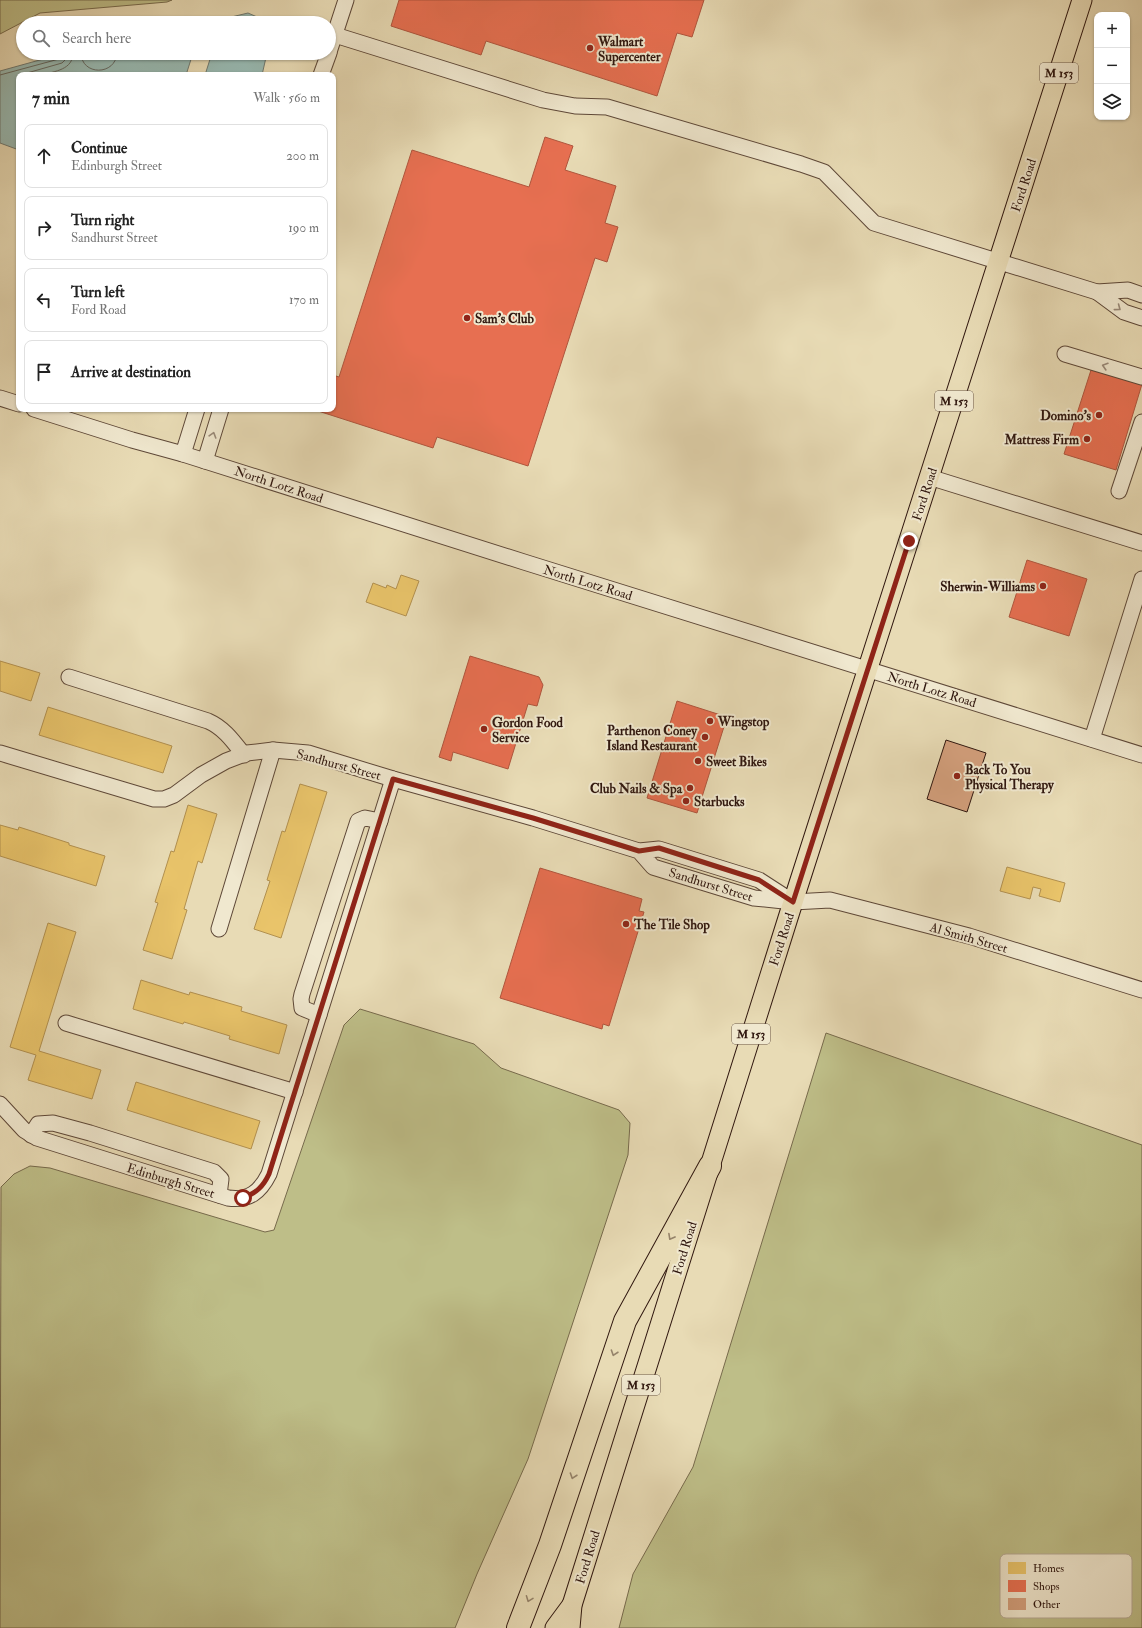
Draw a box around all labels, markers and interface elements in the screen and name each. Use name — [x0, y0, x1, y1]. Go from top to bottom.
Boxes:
map controls — [1094, 12, 1130, 120]
button: + — [1094, 12, 1130, 48]
search box — [16, 16, 336, 60]
icon: search — [30, 27, 52, 49]
text: Search here — [62, 29, 131, 48]
place label: Walmart Supercenter — [597, 34, 662, 66]
marker: Walmart Supercenter — [585, 43, 595, 53]
button: − — [1094, 48, 1130, 84]
road number: M 153 — [1040, 63, 1078, 83]
button: layers — [1094, 84, 1130, 120]
text: 7 min — [32, 88, 70, 109]
text: Walk · 560 m — [253, 90, 320, 106]
text: Continue — [71, 139, 127, 158]
icon: ahead — [33, 145, 55, 167]
text: 200 m — [286, 148, 319, 164]
street label: Ford Road — [1008, 156, 1040, 214]
text: Edinburgh Street — [71, 158, 162, 174]
text: Turn right — [71, 211, 134, 230]
icon: right — [33, 217, 55, 239]
text: 190 m — [288, 220, 319, 236]
text: Sandhurst Street — [71, 230, 158, 246]
text: Turn left — [71, 283, 125, 302]
icon: left — [33, 289, 55, 311]
text: 170 m — [289, 292, 319, 308]
text: Ford Road — [71, 302, 126, 318]
one-way arrow — [1114, 303, 1121, 310]
place label: Sam's Club — [475, 311, 534, 327]
marker: Sam's Club — [462, 313, 472, 323]
icon: arrive — [33, 361, 55, 383]
one-way arrow — [1102, 362, 1109, 371]
text: Arrive at destination — [71, 363, 191, 382]
road number: M 153 — [935, 391, 973, 411]
place label: Domino's — [1040, 408, 1092, 424]
marker: Domino's — [1094, 410, 1104, 420]
one-way arrow — [208, 432, 217, 439]
place label: Mattress Firm — [1003, 432, 1080, 448]
marker: Mattress Firm — [1082, 434, 1092, 444]
street label: North Lotz Road — [232, 463, 326, 507]
street label: Ford Road — [909, 465, 941, 523]
route end — [900, 532, 918, 550]
street label: North Lotz Road — [541, 562, 635, 604]
place label: Sherwin-Williams — [940, 579, 1036, 595]
marker: Sherwin-Williams — [1038, 581, 1048, 591]
street label: North Lotz Road — [885, 669, 979, 711]
place label: Wingstop — [717, 714, 770, 731]
place label: Gordon Food Service — [492, 715, 563, 746]
marker: Wingstop — [705, 716, 715, 726]
place label: Parthenon Coney Island Restaurant — [606, 723, 698, 754]
marker: Gordon Food Service — [479, 724, 489, 734]
marker: Parthenon Coney Island Restaurant — [700, 732, 710, 742]
street label: Sandhurst Street — [295, 746, 383, 784]
place label: Sweet Bikes — [706, 754, 767, 770]
marker: Sweet Bikes — [693, 756, 703, 766]
place label: Back To You Physical Therapy — [965, 762, 1055, 794]
marker: Back To You Physical Therapy — [952, 771, 962, 781]
place label: Club Nails & Spa — [590, 781, 683, 798]
marker: Club Nails & Spa — [685, 783, 695, 793]
place label: Starbucks — [694, 794, 745, 810]
marker: Starbucks — [681, 796, 691, 806]
street label: Sandhurst Street — [667, 865, 754, 905]
street label: Ford Road — [766, 910, 798, 968]
place label: The Tile Shop — [633, 917, 710, 934]
marker: The Tile Shop — [621, 919, 631, 929]
street label: Al Smith Street — [927, 919, 1009, 957]
road number: M 153 — [732, 1024, 770, 1044]
street label: Edinburgh Street — [125, 1160, 217, 1202]
route start — [234, 1189, 252, 1207]
street label: Ford Road — [669, 1219, 701, 1277]
one-way arrow — [669, 1233, 676, 1240]
one-way arrow — [611, 1350, 619, 1357]
road number: M 153 — [622, 1375, 660, 1395]
one-way arrow — [569, 1473, 578, 1480]
street label: Ford Road — [572, 1528, 604, 1586]
legend — [1000, 1554, 1132, 1618]
text: Homes — [1033, 1562, 1064, 1575]
text: Shops — [1033, 1580, 1060, 1594]
one-way arrow — [526, 1595, 534, 1602]
text: Other — [1033, 1598, 1061, 1611]

